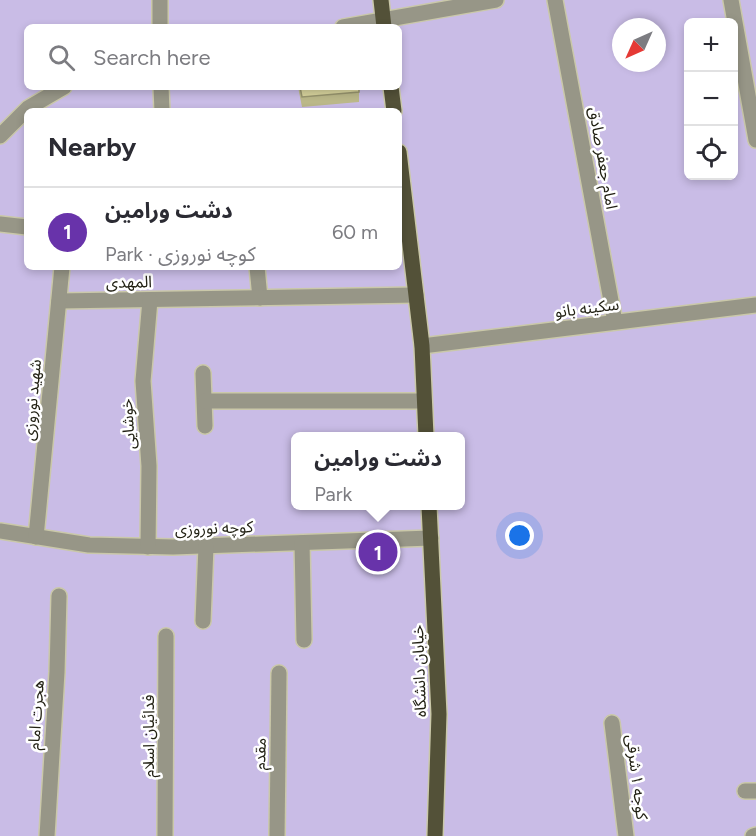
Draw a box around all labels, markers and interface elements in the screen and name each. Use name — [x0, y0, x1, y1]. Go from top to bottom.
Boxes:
north arrow — [612, 18, 666, 72]
map controls — [684, 18, 738, 180]
button: + — [684, 18, 738, 72]
search box — [24, 24, 402, 90]
icon: search — [45, 41, 78, 74]
text: Search here — [93, 44, 211, 71]
button: − — [684, 72, 738, 126]
street label: امام جعفر صادق — [582, 105, 621, 211]
button: locate — [684, 126, 738, 180]
text: Nearby — [48, 131, 136, 163]
text: دشت ورامین — [105, 197, 233, 224]
text: 1 — [63, 220, 72, 244]
text: 60 m — [332, 220, 378, 244]
text: Park · کوچه نوروزی — [105, 242, 256, 266]
street label: المهدی — [106, 272, 152, 292]
street label: سکینه بانو — [554, 295, 620, 321]
street label: شهید نوروزی — [19, 358, 45, 442]
street label: خوشایی — [117, 398, 139, 450]
popup — [291, 432, 465, 510]
text: دشت ورامین — [314, 445, 442, 472]
text: Park — [314, 482, 352, 506]
street label: کوچه نوروزی — [175, 517, 254, 540]
your location — [505, 521, 534, 550]
pin: 1 — [358, 530, 398, 574]
street label: خیابان دانشگاه — [408, 624, 430, 718]
street label: هجرت امام — [24, 679, 51, 751]
street label: فدائیان اسلام — [139, 695, 161, 778]
street label: کوجه ۱ شرقی — [622, 733, 652, 821]
street label: مقدم — [250, 738, 273, 771]

